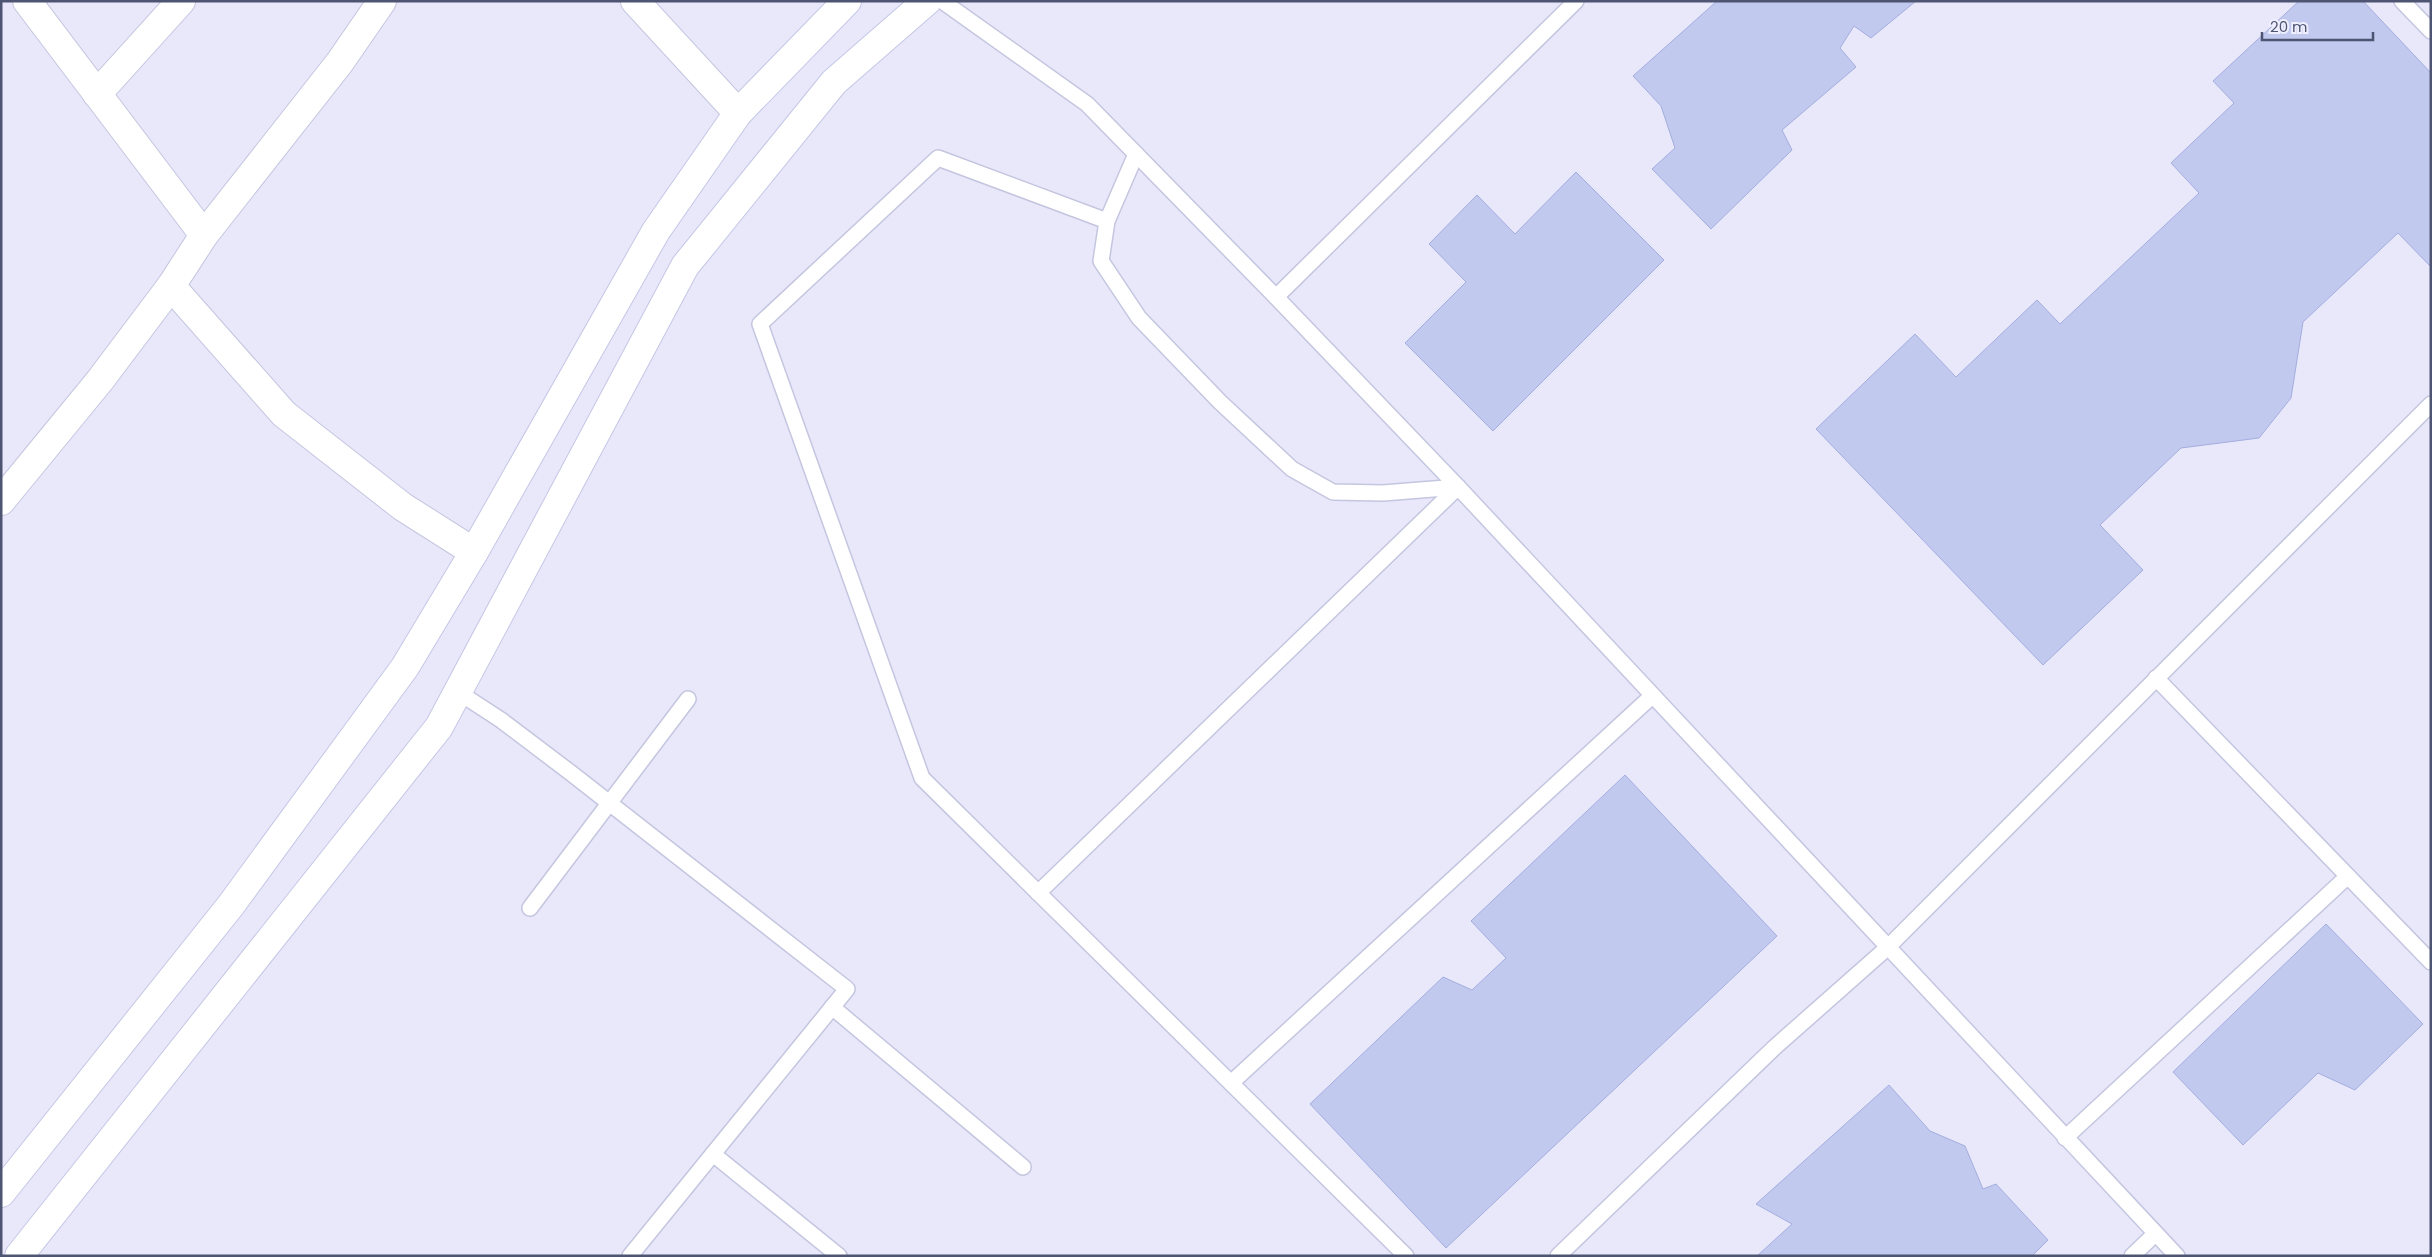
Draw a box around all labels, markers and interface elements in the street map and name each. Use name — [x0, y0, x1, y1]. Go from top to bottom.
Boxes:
scale bar — [2262, 10, 2373, 42]
text: 20 m — [2270, 16, 2308, 37]

